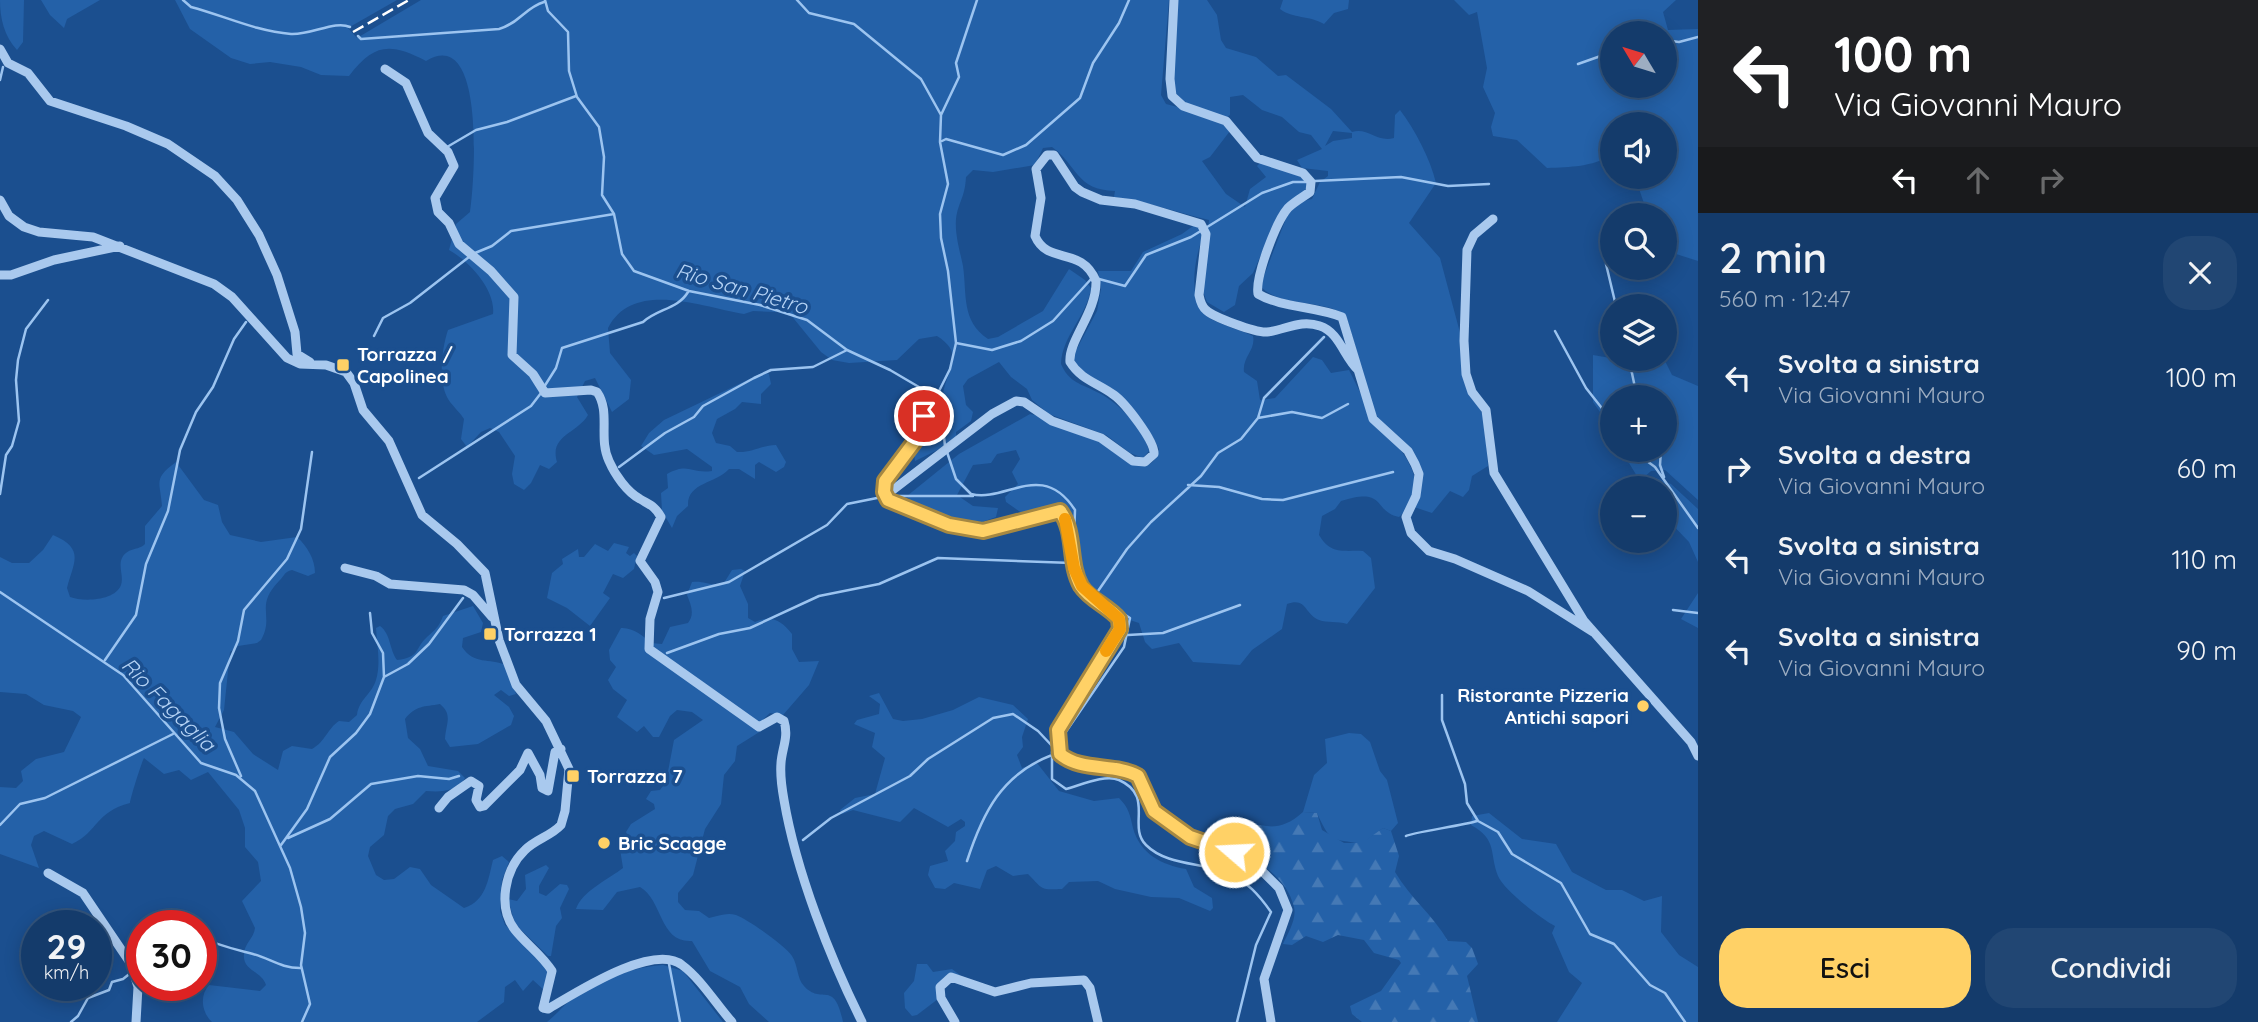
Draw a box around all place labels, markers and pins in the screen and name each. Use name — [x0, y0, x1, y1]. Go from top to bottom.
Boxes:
place label: Torrazza / Capolinea — [357, 342, 453, 388]
marker: Torrazza / Capolinea — [335, 357, 351, 373]
pin — [894, 386, 954, 446]
place label: Torrazza 1 — [504, 622, 597, 646]
marker: Torrazza 1 — [482, 626, 498, 642]
place label: Ristorante Pizzeria Antichi sapori — [1457, 683, 1629, 729]
marker: Ristorante Pizzeria Antichi sapori — [1635, 698, 1651, 714]
place label: Torrazza 7 — [587, 764, 683, 788]
marker: Torrazza 7 — [565, 768, 581, 784]
place label: Bric Scagge — [618, 831, 727, 855]
marker: Bric Scagge — [596, 835, 612, 851]

